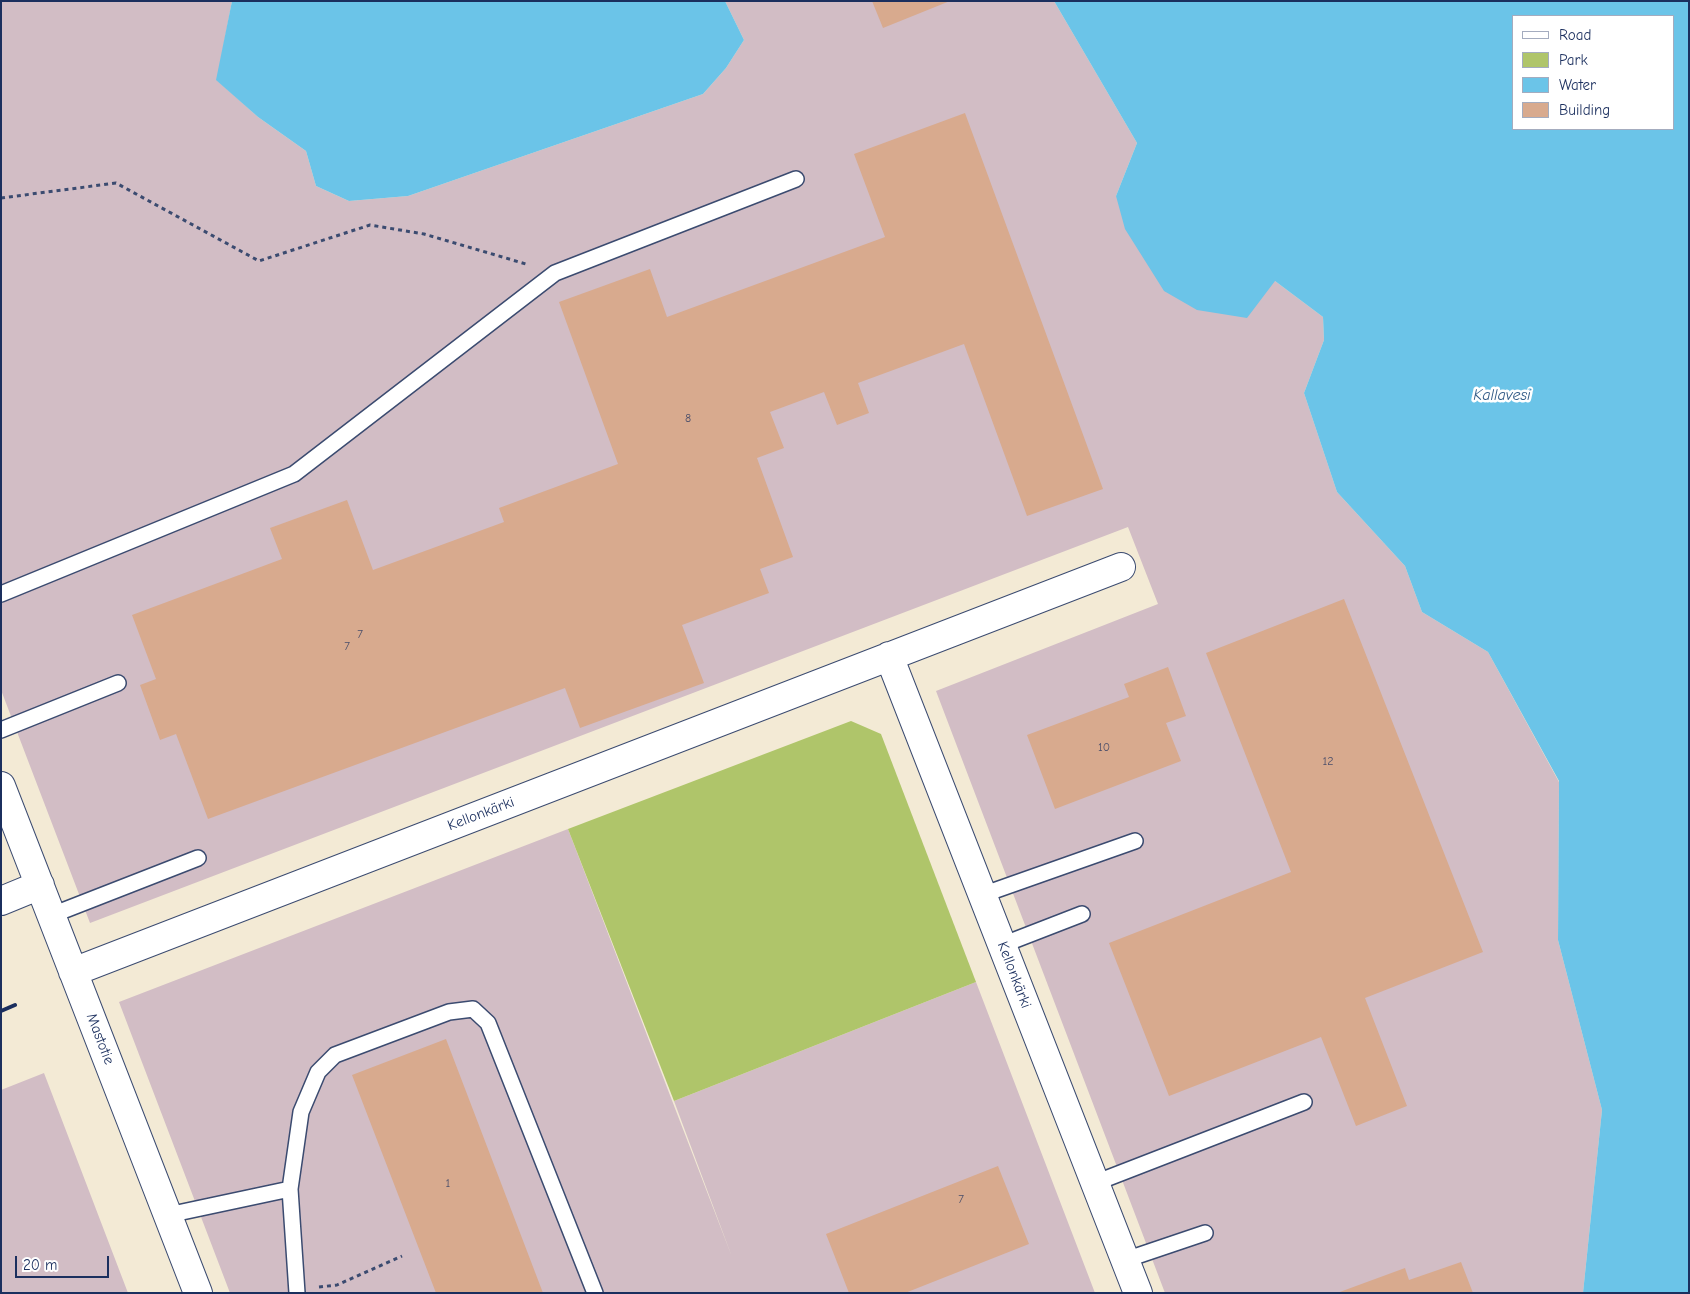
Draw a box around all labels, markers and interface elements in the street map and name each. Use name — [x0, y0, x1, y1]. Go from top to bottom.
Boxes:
legend — [1512, 15, 1675, 130]
text: Road — [1559, 26, 1591, 44]
text: Park — [1559, 51, 1588, 69]
text: Water — [1559, 76, 1596, 94]
text: Building — [1559, 101, 1610, 119]
water label: Kallavesi — [1473, 385, 1531, 405]
house number: 8 — [685, 412, 691, 426]
house number: 7 — [357, 628, 363, 642]
house number: 7 — [344, 640, 350, 654]
house number: 10 — [1098, 741, 1110, 755]
house number: 12 — [1322, 755, 1334, 769]
street label: Kellonkärki — [445, 793, 517, 835]
street label: Kellonkärki — [993, 939, 1035, 1011]
street label: Mastotie — [82, 1011, 118, 1067]
house number: 1 — [446, 1177, 450, 1191]
house number: 7 — [958, 1193, 964, 1207]
scale bar — [18, 1246, 111, 1278]
text: 20 m — [23, 1256, 57, 1274]

